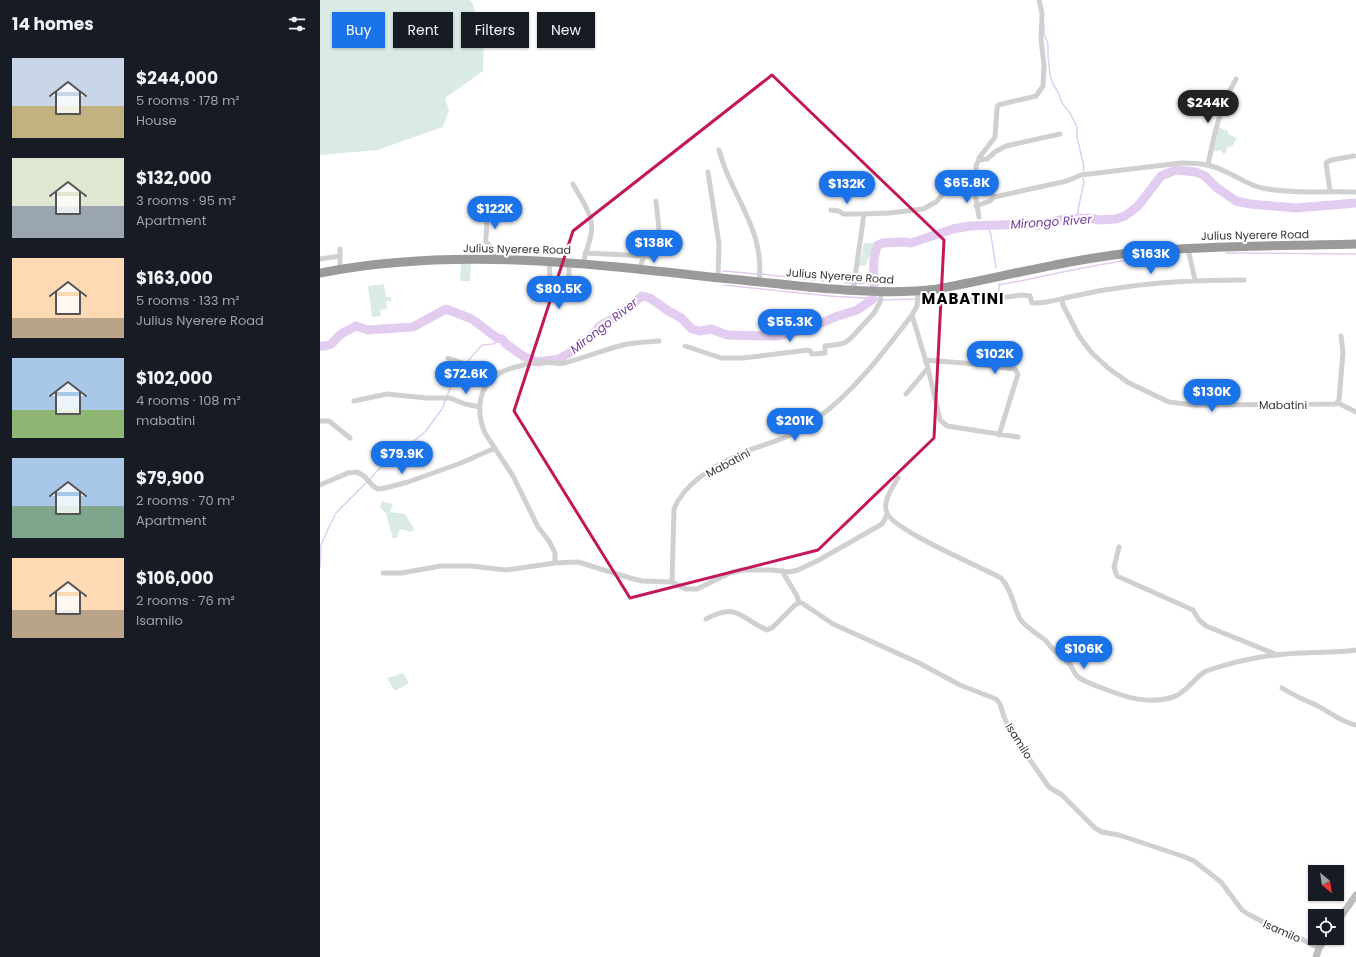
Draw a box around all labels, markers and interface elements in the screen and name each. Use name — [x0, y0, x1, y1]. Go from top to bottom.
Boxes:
text: 14 homes — [12, 12, 94, 36]
chip: Buy — [332, 12, 385, 48]
chip: Rent — [393, 12, 453, 48]
chip: Filters — [461, 12, 529, 48]
chip: New — [537, 12, 595, 48]
icon: filters — [286, 13, 308, 35]
text: $244,000 — [136, 66, 218, 90]
icon: home — [44, 74, 92, 122]
pin: $244K — [1180, 90, 1236, 124]
text: 5 rooms · 178 m² — [136, 91, 240, 110]
text: $244K — [1187, 93, 1229, 112]
text: House — [136, 111, 176, 130]
text: $132,000 — [136, 166, 212, 190]
pin: $65.8K — [934, 170, 1000, 204]
pin: $132K — [819, 171, 875, 205]
text: $65.8K — [944, 173, 990, 192]
icon: home — [44, 174, 92, 222]
text: $132K — [828, 174, 866, 193]
text: 3 rooms · 95 m² — [136, 191, 236, 210]
pin: $122K — [467, 196, 523, 230]
text: $122K — [476, 199, 514, 218]
water label: Mirongo River — [1010, 210, 1093, 233]
text: Apartment — [136, 211, 206, 230]
street label: Julius Nyerere Road — [1201, 226, 1309, 244]
pin: $138K — [626, 230, 682, 264]
text: $138K — [635, 233, 673, 252]
street label: Julius Nyerere Road — [463, 240, 571, 258]
pin: $163K — [1123, 241, 1179, 275]
text: $163K — [1132, 244, 1170, 263]
street label: Julius Nyerere Road — [786, 264, 894, 288]
text: $163,000 — [136, 266, 213, 290]
icon: home — [44, 274, 92, 322]
pin: $80.5K — [526, 276, 592, 310]
text: $80.5K — [536, 279, 582, 298]
district label: MABATINI — [922, 288, 1004, 309]
text: 5 rooms · 133 m² — [136, 291, 240, 310]
water label: Mirongo River — [566, 294, 641, 357]
pin: $55.3K — [757, 309, 823, 343]
text: Julius Nyerere Road — [136, 311, 264, 330]
text: $55.3K — [767, 312, 813, 331]
pin: $102K — [967, 341, 1023, 375]
text: $102K — [976, 344, 1014, 363]
pin: $72.6K — [433, 361, 499, 395]
text: $72.6K — [444, 364, 488, 383]
text: $102,000 — [136, 366, 213, 390]
icon: home — [44, 374, 92, 422]
pin: $130K — [1184, 379, 1240, 413]
text: $130K — [1193, 382, 1231, 401]
text: 4 rooms · 108 m² — [136, 391, 241, 410]
street label: Mabatini — [1259, 397, 1307, 413]
pin: $201K — [767, 408, 823, 442]
text: mabatini — [136, 411, 195, 430]
text: $201K — [776, 411, 814, 430]
pin: $79.9K — [369, 441, 435, 475]
text: $79.9K — [380, 444, 424, 463]
street label: Mabatini — [703, 444, 753, 481]
text: $79,900 — [136, 466, 204, 490]
icon: home — [44, 474, 92, 522]
text: 2 rooms · 70 m² — [136, 491, 235, 510]
text: Apartment — [136, 511, 206, 530]
text: $106,000 — [136, 566, 214, 590]
icon: home — [44, 574, 92, 622]
text: 2 rooms · 76 m² — [136, 591, 235, 610]
text: Isamilo — [136, 611, 183, 630]
pin: $106K — [1056, 636, 1112, 670]
text: $106K — [1064, 639, 1104, 658]
street label: Isamilo — [1002, 720, 1036, 762]
north arrow — [1308, 865, 1344, 901]
map controls — [1308, 865, 1344, 945]
button: locate — [1308, 909, 1344, 945]
street label: Isamilo — [1261, 916, 1303, 946]

